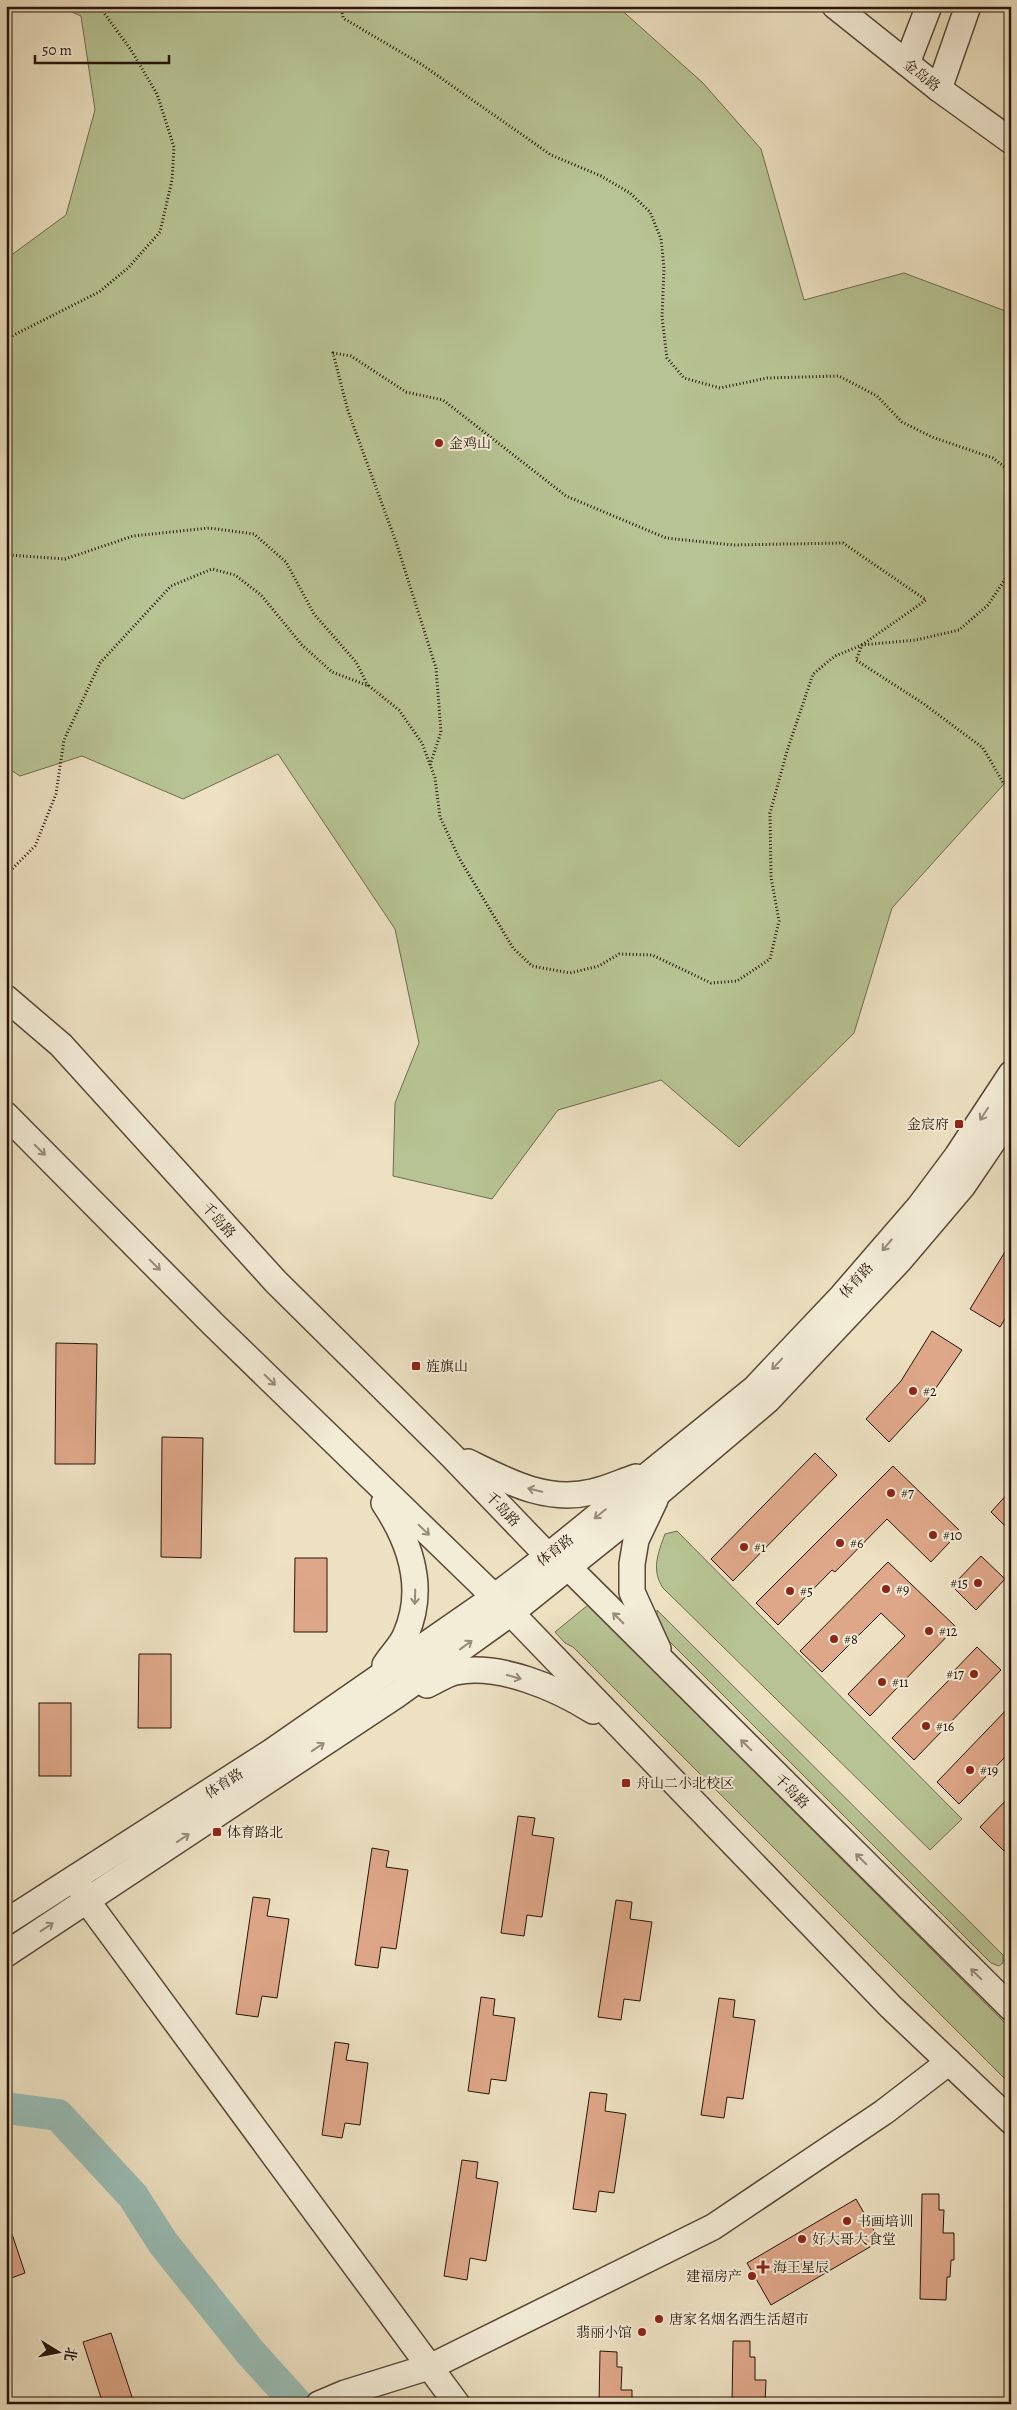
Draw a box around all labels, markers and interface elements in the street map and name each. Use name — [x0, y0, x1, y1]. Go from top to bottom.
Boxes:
scale bar — [35, 32, 169, 64]
text: 50 m — [42, 40, 72, 60]
street label: 金岛路 — [899, 55, 944, 96]
place label: 金鸡山 — [449, 434, 491, 453]
marker: 金鸡山 — [433, 437, 445, 449]
one-way arrow — [979, 1107, 989, 1121]
place label: 金宸府 — [907, 1115, 949, 1134]
marker: 金宸府 — [953, 1118, 965, 1130]
one-way arrow — [34, 1144, 47, 1156]
street label: 千岛路 — [198, 1198, 240, 1242]
one-way arrow — [882, 1238, 893, 1251]
street label: 体育路 — [835, 1258, 877, 1302]
one-way arrow — [149, 1259, 161, 1272]
place label: 旌旗山 — [426, 1357, 468, 1376]
one-way arrow — [771, 1358, 783, 1371]
marker: 旌旗山 — [410, 1360, 422, 1372]
one-way arrow — [264, 1374, 276, 1386]
place label: #2 — [923, 1382, 937, 1401]
marker: #2 — [907, 1385, 919, 1397]
place label: #7 — [901, 1484, 914, 1503]
one-way arrow — [528, 1485, 544, 1495]
marker: #7 — [885, 1487, 897, 1499]
street label: 千岛路 — [481, 1488, 524, 1531]
one-way arrow — [594, 1509, 607, 1520]
one-way arrow — [417, 1524, 430, 1536]
place label: #10 — [943, 1526, 962, 1545]
marker: #10 — [927, 1529, 939, 1541]
street label: 体育路 — [533, 1530, 578, 1571]
place label: #6 — [850, 1534, 863, 1553]
marker: #6 — [834, 1537, 846, 1549]
place label: #1 — [754, 1538, 766, 1557]
marker: #1 — [738, 1541, 750, 1553]
place label: #15 — [950, 1574, 968, 1593]
marker: #15 — [972, 1577, 984, 1589]
place label: #9 — [896, 1580, 909, 1599]
place label: #5 — [800, 1582, 813, 1601]
marker: #9 — [880, 1583, 892, 1595]
marker: #5 — [784, 1585, 796, 1597]
one-way arrow — [410, 1588, 420, 1605]
one-way arrow — [612, 1611, 624, 1624]
place label: #12 — [939, 1622, 958, 1641]
marker: #12 — [923, 1625, 935, 1637]
place label: #8 — [844, 1630, 858, 1649]
marker: #8 — [828, 1633, 840, 1645]
one-way arrow — [459, 1640, 473, 1650]
place label: #17 — [946, 1665, 964, 1684]
marker: #17 — [968, 1668, 980, 1680]
one-way arrow — [506, 1672, 522, 1682]
place label: #11 — [892, 1673, 909, 1692]
marker: #11 — [876, 1676, 888, 1688]
place label: #16 — [936, 1717, 954, 1736]
marker: #16 — [920, 1720, 932, 1732]
one-way arrow — [739, 1739, 752, 1751]
one-way arrow — [311, 1742, 325, 1752]
place label: #19 — [980, 1761, 998, 1780]
street label: 体育路 — [201, 1764, 247, 1803]
marker: #19 — [964, 1764, 976, 1776]
street label: 千岛路 — [770, 1770, 813, 1813]
place label: 舟山二小北校区 — [636, 1774, 734, 1793]
marker: 舟山二小北校区 — [620, 1777, 632, 1789]
place label: 体育路北 — [227, 1823, 283, 1842]
marker: 体育路北 — [211, 1826, 223, 1838]
one-way arrow — [176, 1833, 190, 1843]
one-way arrow — [855, 1853, 867, 1866]
one-way arrow — [40, 1922, 54, 1932]
one-way arrow — [970, 1968, 982, 1980]
place label: 书画培训 — [857, 2212, 913, 2231]
marker: 书画培训 — [841, 2215, 853, 2227]
place label: 好大哥大食堂 — [812, 2230, 896, 2249]
marker: 好大哥大食堂 — [796, 2233, 808, 2245]
place label: 海王星辰 — [773, 2258, 829, 2277]
marker: 海王星辰 — [757, 2261, 769, 2273]
place label: 建福房产 — [686, 2267, 742, 2286]
marker: 建福房产 — [746, 2270, 758, 2282]
place label: 唐家名烟名酒生活超市 — [669, 2310, 809, 2329]
marker: 唐家名烟名酒生活超市 — [653, 2313, 665, 2325]
place label: 翡丽小馆 — [576, 2323, 632, 2342]
marker: 翡丽小馆 — [636, 2326, 648, 2338]
north arrow — [32, 2328, 82, 2378]
text: 北 — [60, 2346, 81, 2363]

